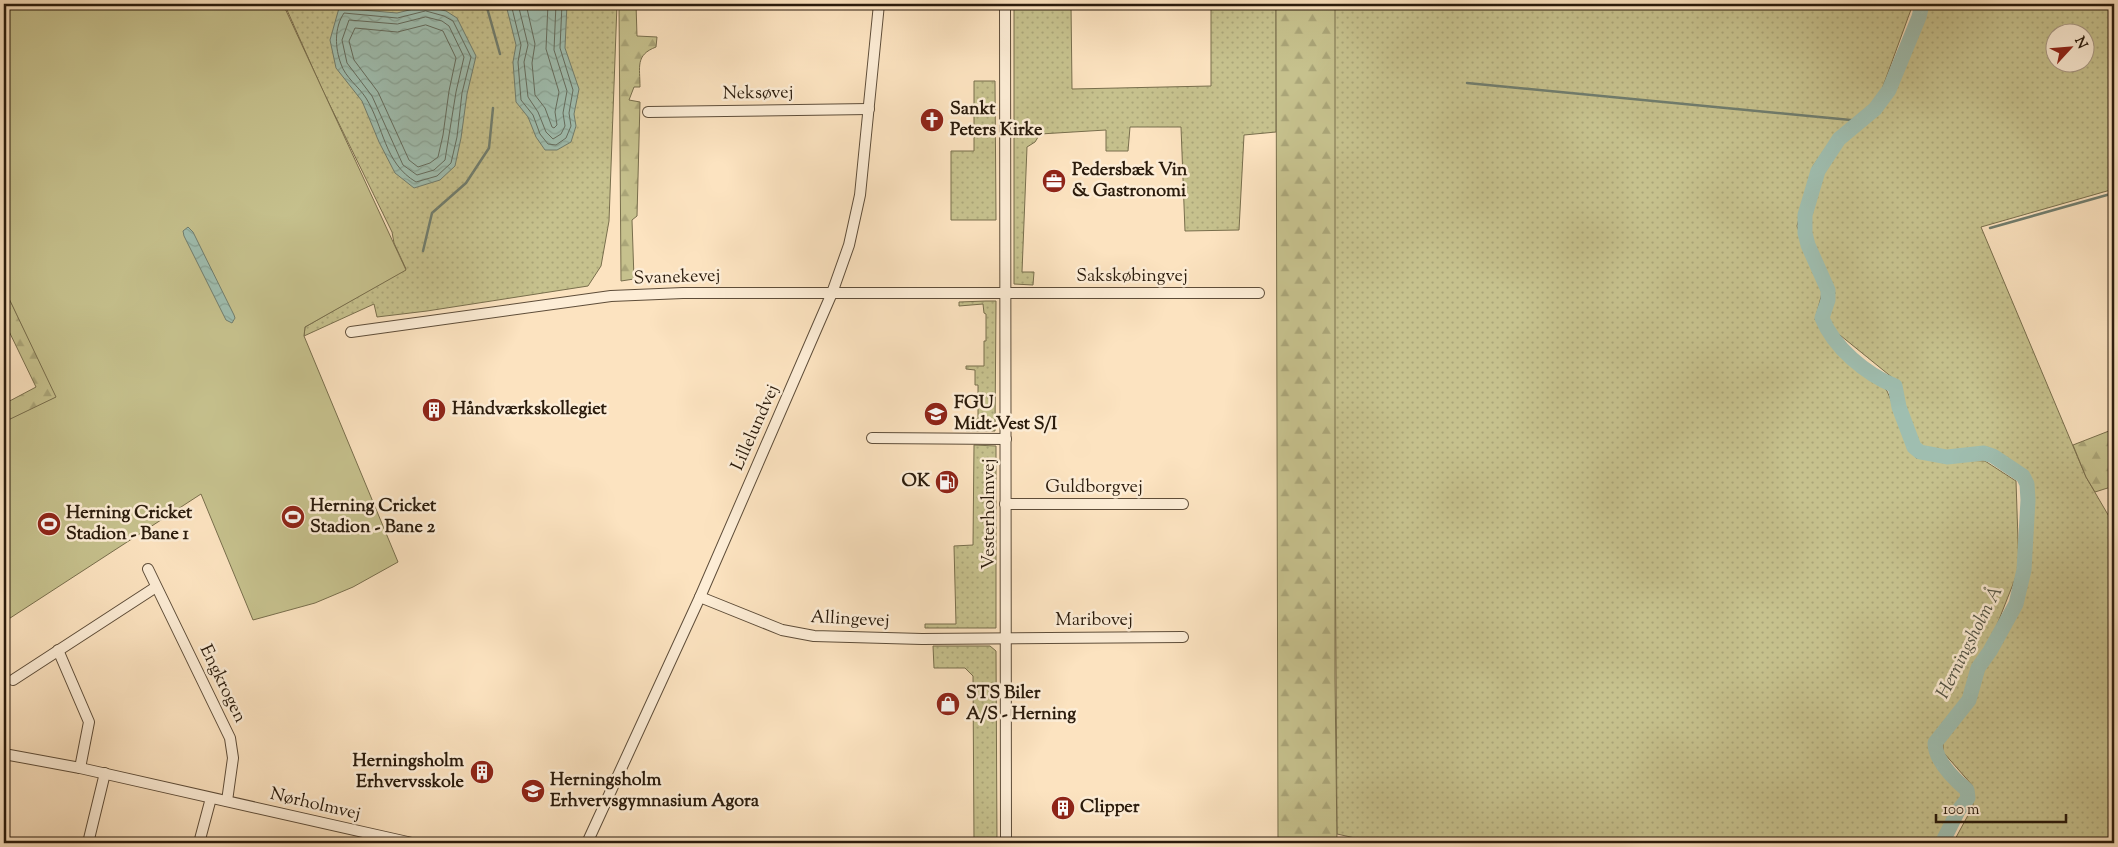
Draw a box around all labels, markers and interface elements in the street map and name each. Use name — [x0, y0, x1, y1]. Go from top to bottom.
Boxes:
north arrow — [2046, 22, 2096, 72]
text: N — [2068, 34, 2091, 53]
street label: Neksøvej — [722, 80, 794, 108]
place label: Sankt Peters Kirke — [950, 97, 1043, 144]
church icon: Sankt Peters Kirke — [919, 107, 945, 133]
place label: Pedersbæk Vin & Gastronomi — [1072, 158, 1188, 205]
office icon: Pedersbæk Vin & Gastronomi — [1041, 168, 1067, 194]
street label: Svanekevej — [633, 263, 721, 293]
street label: Sakskøbingvej — [1076, 264, 1188, 290]
street label: Lillelundvej — [725, 381, 787, 475]
place label: FGU Midt-Vest S/I — [954, 391, 1057, 438]
building icon: Håndværkskollegiet — [421, 397, 447, 423]
place label: Håndværkskollegiet — [452, 397, 608, 423]
school or university icon: FGU Midt-Vest S/I — [923, 401, 949, 427]
street label: Vesterholmvej — [977, 458, 1003, 570]
place label: OK — [902, 469, 931, 495]
fuel station icon: OK — [934, 469, 960, 495]
street label: Guldborgvej — [1045, 475, 1143, 501]
place label: Herning Cricket Stadion - Bane 2 — [310, 494, 437, 541]
place label: Herning Cricket Stadion - Bane 1 — [66, 501, 193, 548]
sports icon: Herning Cricket Stadion - Bane 2 — [280, 504, 306, 530]
sports icon: Herning Cricket Stadion - Bane 1 — [36, 511, 62, 537]
water label: Herningsholm Å — [1930, 582, 2010, 704]
street label: Allingevej — [810, 605, 890, 635]
street label: Maribovej — [1055, 608, 1133, 634]
street label: Engkrogen — [192, 641, 252, 728]
place label: STS Biler A/S - Herning — [966, 681, 1076, 728]
shop icon: STS Biler A/S - Herning — [935, 691, 961, 717]
place label: Herningsholm Erhvervsskole — [353, 749, 465, 796]
building icon: Herningsholm Erhvervsskole — [469, 759, 495, 785]
place label: Herningsholm Erhvervsgymnasium Agora — [550, 768, 760, 815]
school or university icon: Herningsholm Erhvervsgymnasium Agora — [520, 778, 546, 804]
street label: Nørholmvej — [267, 782, 363, 828]
scale bar — [1936, 792, 2066, 824]
building icon: Clipper — [1050, 795, 1076, 821]
place label: Clipper — [1080, 795, 1140, 821]
text: 100 m — [1943, 800, 1980, 821]

